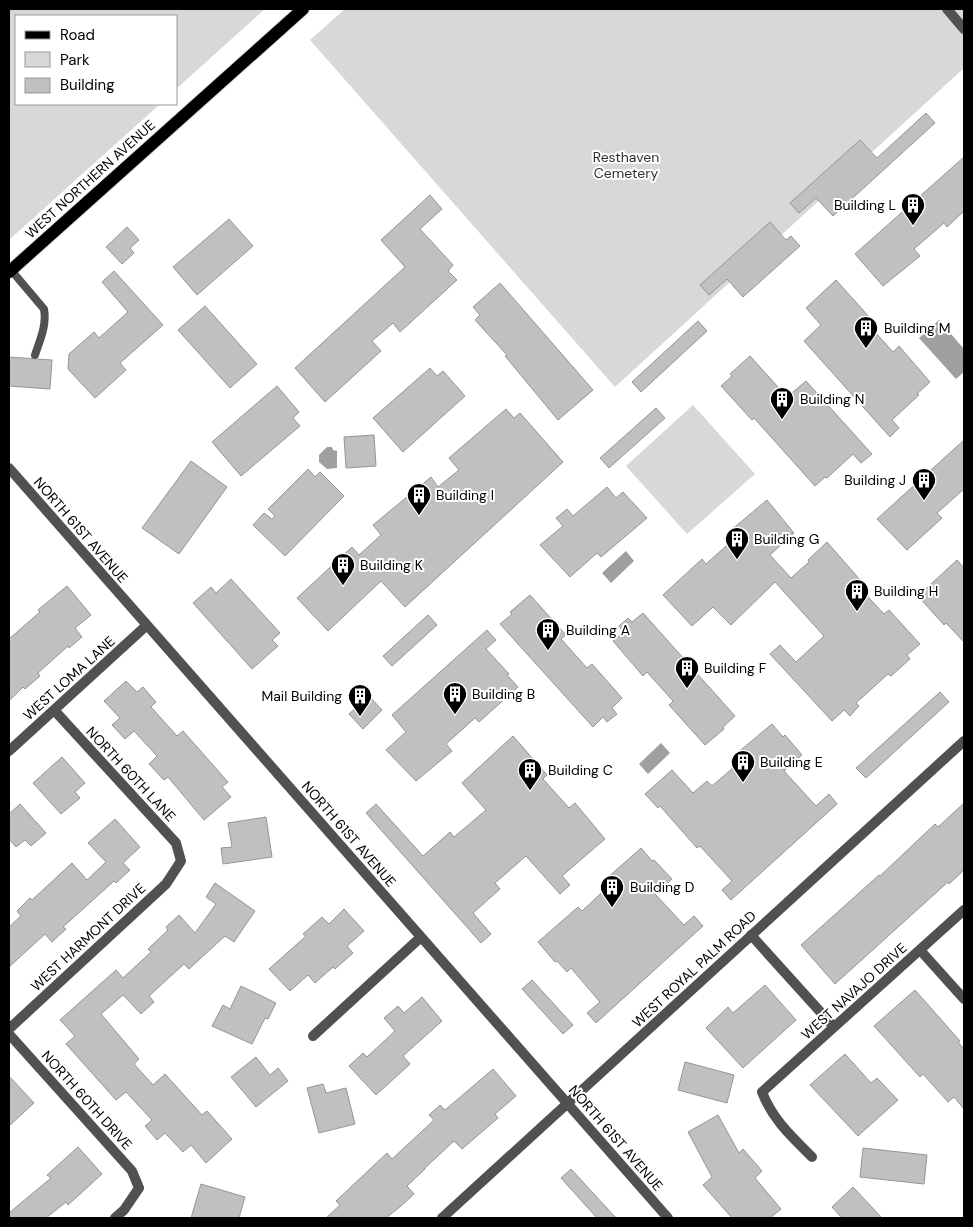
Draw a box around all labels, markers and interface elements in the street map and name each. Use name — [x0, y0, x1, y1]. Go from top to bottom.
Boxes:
legend — [15, 15, 178, 105]
text: Road — [60, 25, 95, 45]
text: Park — [60, 50, 90, 70]
text: Building — [60, 75, 115, 95]
street label: WEST NORTHERN AVENUE — [21, 116, 159, 242]
park label: Resthaven Cemetery — [593, 148, 659, 182]
building icon: Building L — [900, 192, 926, 226]
place label: Building L — [834, 196, 896, 214]
building icon: Building M — [853, 315, 879, 349]
place label: Building M — [884, 319, 950, 337]
building icon: Building N — [769, 386, 795, 420]
place label: Building N — [800, 390, 864, 408]
building icon: Building J — [911, 467, 937, 501]
place label: Building J — [844, 471, 906, 489]
street label: NORTH 61ST AVENUE — [30, 473, 132, 587]
building icon: Building I — [406, 482, 432, 516]
place label: Building I — [436, 486, 494, 504]
building icon: Building G — [724, 526, 750, 560]
place label: Building G — [754, 530, 819, 548]
building icon: Building K — [330, 552, 356, 586]
place label: Building K — [360, 556, 423, 574]
building icon: Building H — [844, 578, 870, 612]
place label: Building H — [874, 582, 938, 600]
building icon: Building A — [535, 617, 561, 651]
place label: Building A — [566, 621, 630, 639]
street label: WEST LOMA LANE — [19, 632, 119, 724]
building icon: Building F — [674, 655, 700, 689]
place label: Building F — [704, 659, 767, 677]
building icon: Building B — [442, 681, 468, 715]
building icon: Mail Building — [347, 683, 373, 717]
place label: Building B — [472, 685, 535, 703]
place label: Mail Building — [261, 687, 342, 705]
street label: NORTH 60TH LANE — [82, 723, 180, 825]
building icon: Building E — [730, 749, 756, 783]
place label: Building E — [760, 753, 823, 771]
building icon: Building C — [517, 757, 543, 791]
place label: Building C — [548, 761, 613, 779]
street label: NORTH 61ST AVENUE — [298, 777, 400, 891]
building icon: Building D — [599, 874, 625, 908]
place label: Building D — [630, 878, 694, 896]
street label: WEST HARMONT DRIVE — [27, 879, 149, 995]
street label: WEST ROYAL PALM ROAD — [628, 907, 760, 1031]
street label: WEST NAVAJO DRIVE — [797, 939, 911, 1043]
street label: NORTH 60TH DRIVE — [38, 1047, 136, 1153]
street label: NORTH 61ST AVENUE — [565, 1081, 667, 1195]

